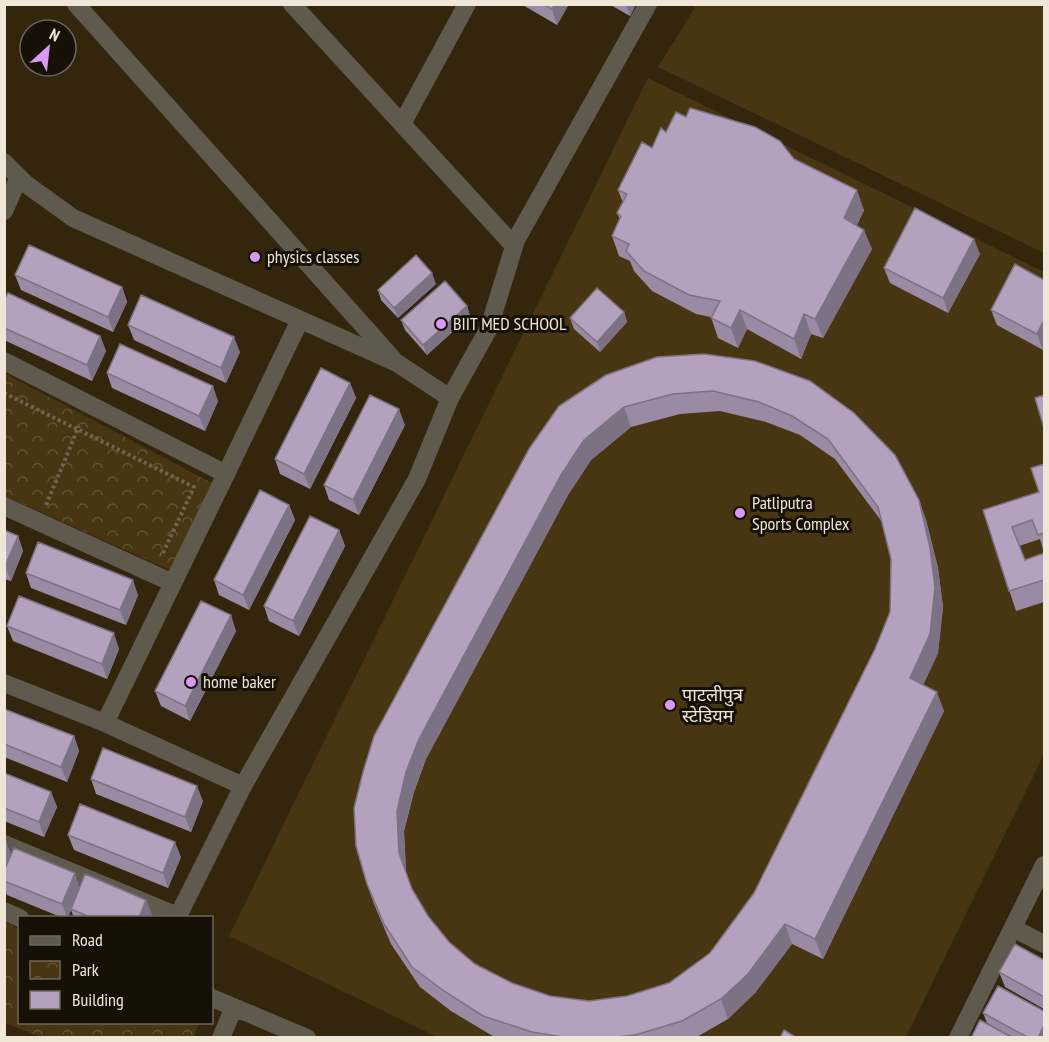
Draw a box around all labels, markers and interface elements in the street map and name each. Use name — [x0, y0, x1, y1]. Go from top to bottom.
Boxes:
north arrow — [18, 18, 78, 78]
text: N — [46, 24, 63, 46]
place label: physics classes — [267, 245, 359, 268]
marker: physics classes — [248, 250, 262, 264]
place label: BIIT MED SCHOOL — [453, 312, 567, 335]
marker: BIIT MED SCHOOL — [434, 317, 448, 331]
place label: Patliputra Sports Complex — [752, 491, 850, 535]
marker: Patliputra Sports Complex — [733, 506, 747, 520]
place label: home baker — [203, 670, 276, 693]
marker: home baker — [184, 675, 198, 689]
place label: पाटलीपुत्र स्टेडियम — [682, 683, 744, 727]
marker: पाटलीपुत्र स्टेडियम — [663, 698, 677, 712]
legend — [18, 916, 213, 1024]
text: Road — [72, 928, 103, 951]
text: Park — [72, 958, 99, 981]
text: Building — [72, 988, 124, 1011]

